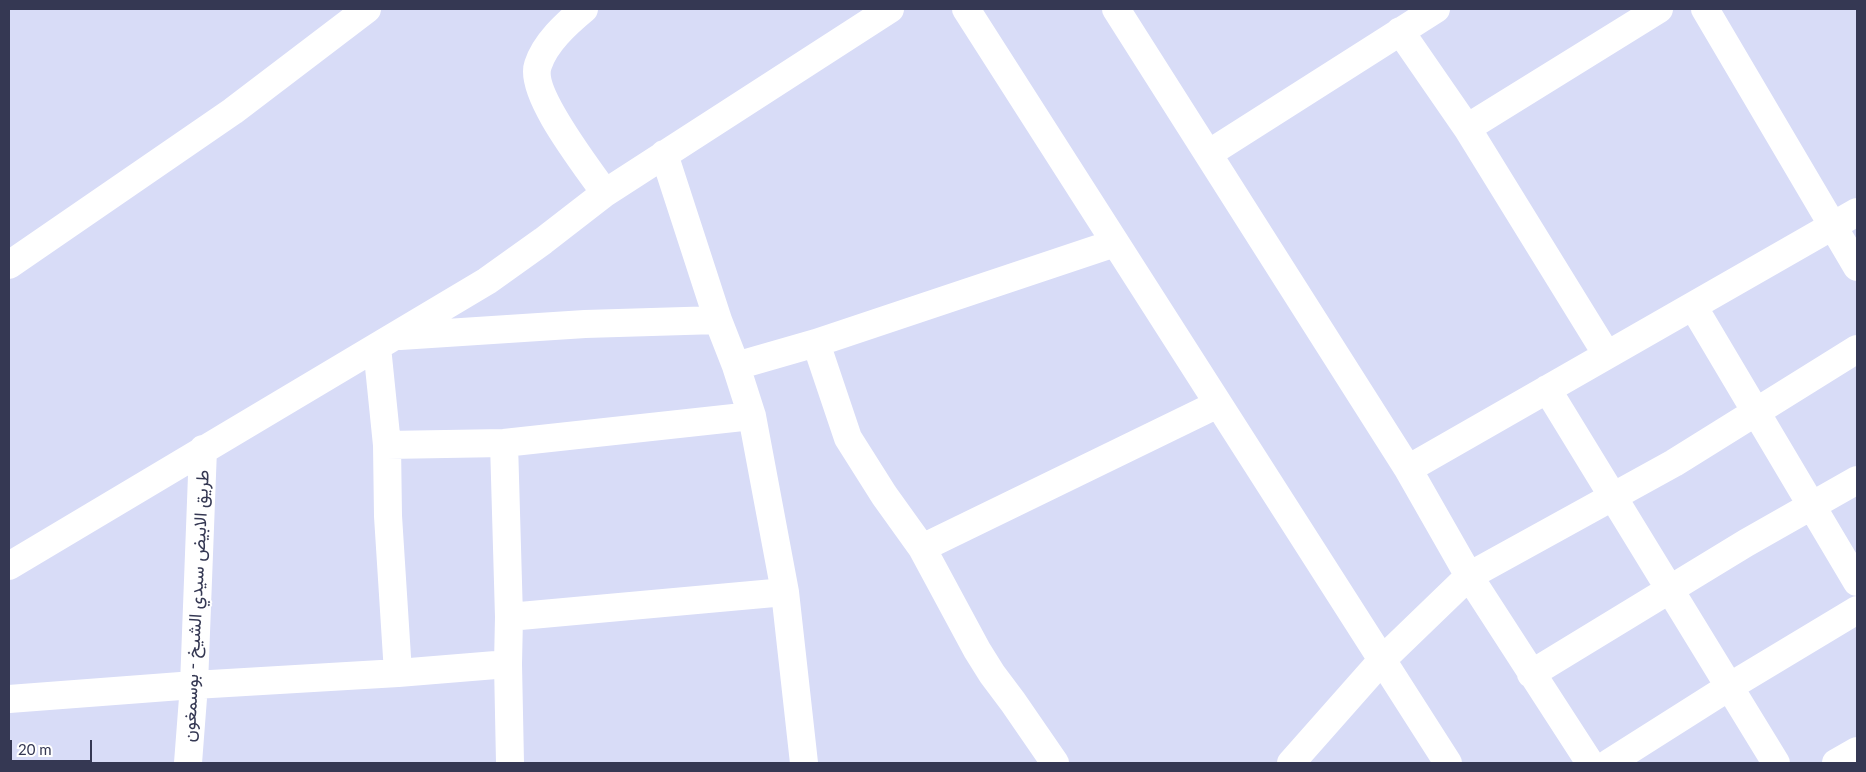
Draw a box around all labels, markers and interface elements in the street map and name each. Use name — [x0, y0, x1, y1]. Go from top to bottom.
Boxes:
street label: طريق الابيض سيدي الشيخ - بوسمغون — [178, 469, 214, 743]
scale bar — [12, 730, 95, 762]
text: 20 m — [18, 740, 52, 758]

